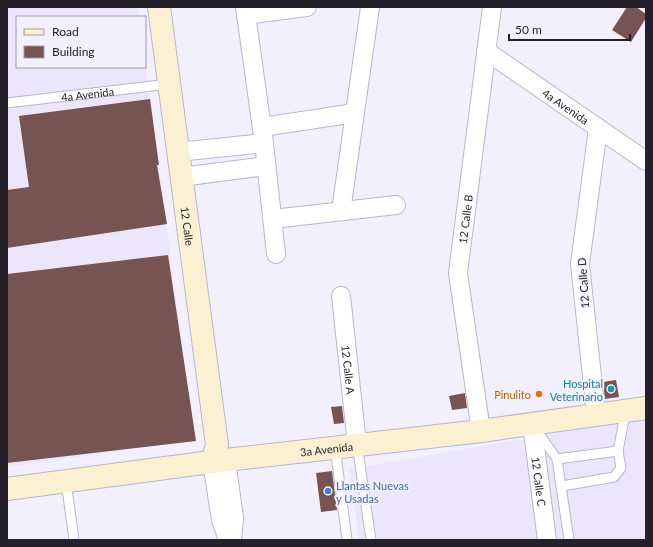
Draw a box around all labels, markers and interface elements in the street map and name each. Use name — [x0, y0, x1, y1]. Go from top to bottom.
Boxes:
legend — [16, 16, 146, 68]
scale bar — [509, 16, 630, 42]
text: 50 m — [515, 22, 542, 37]
text: Road — [52, 24, 79, 39]
text: Building — [52, 44, 95, 59]
street label: 4a Avenida — [60, 84, 115, 103]
street label: 4a Avenida — [540, 86, 591, 126]
street label: 12 Calle B — [455, 194, 474, 244]
street label: 12 Calle — [179, 206, 197, 247]
street label: 12 Calle D — [575, 257, 591, 309]
street label: 12 Calle A — [340, 344, 358, 395]
place label: Hospital Veterinario — [550, 377, 603, 403]
marker: Hospital Veterinario — [606, 384, 616, 394]
place label: Pinulito — [494, 388, 531, 401]
marker: Pinulito — [534, 389, 544, 399]
street label: 3a Avenida — [299, 439, 354, 458]
street label: 12 Calle C — [530, 456, 549, 508]
place label: Llantas Nuevas y Usadas — [336, 479, 409, 505]
marker: Llantas Nuevas y Usadas — [323, 486, 333, 496]

